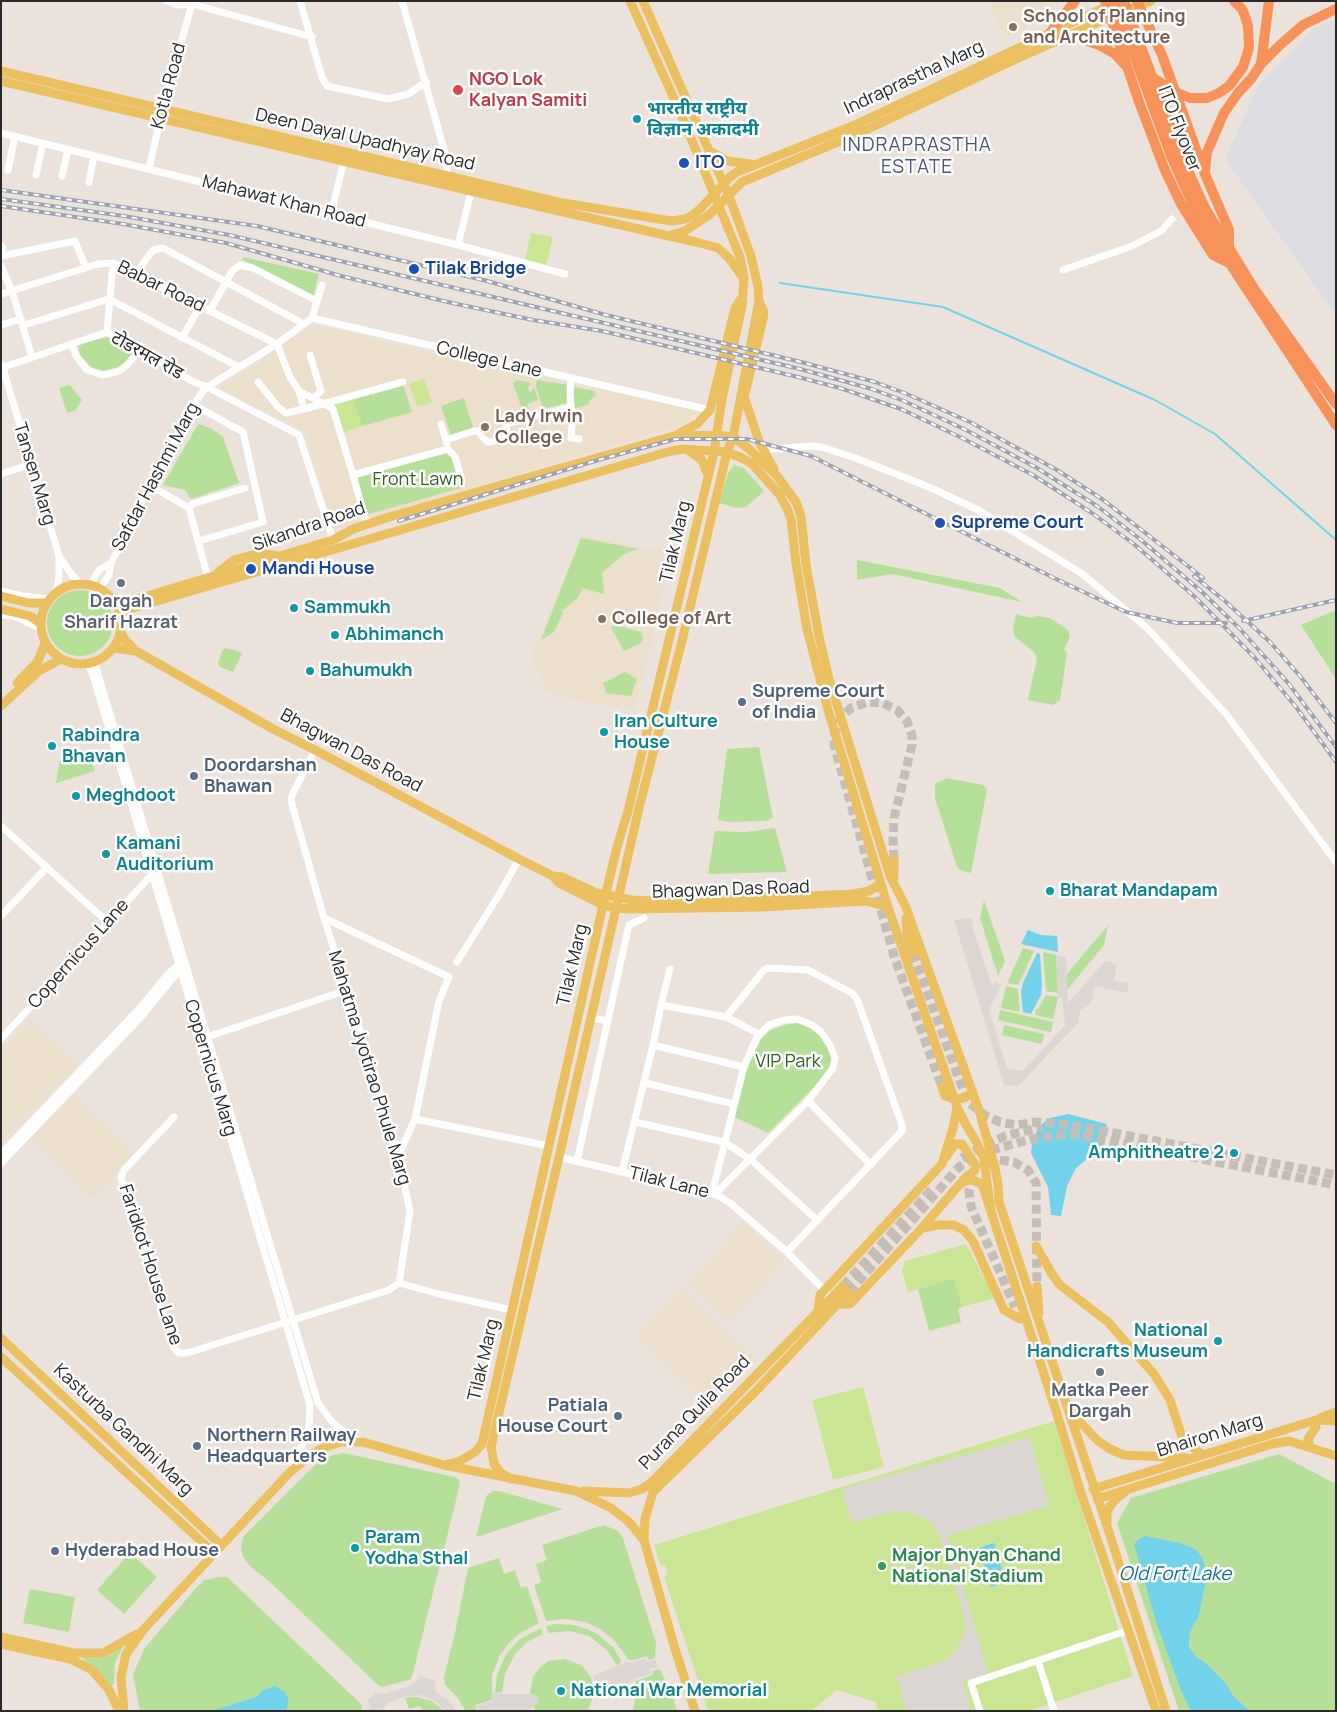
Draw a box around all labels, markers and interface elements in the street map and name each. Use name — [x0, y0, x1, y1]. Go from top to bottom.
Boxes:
place label: School of Planning and Architecture — [1023, 6, 1186, 48]
marker: School of Planning and Architecture — [1007, 21, 1019, 33]
street label: Indraprastha Marg — [841, 36, 987, 120]
street label: Kotla Road — [147, 41, 191, 131]
place label: NGO Lok Kalyan Samiti — [469, 69, 587, 112]
marker: NGO Lok Kalyan Samiti — [451, 83, 465, 97]
street label: ITO Flyover — [1153, 83, 1205, 175]
place label: भारतीय राष्ट्रीय विज्ञान अकादमी — [647, 98, 759, 140]
street label: Deen Dayal Upadhyay Road — [253, 104, 477, 176]
marker: भारतीय राष्ट्रीय विज्ञान अकादमी — [631, 113, 643, 125]
district label: INDRAPRASTHA ESTATE — [841, 135, 993, 179]
place label: ITO — [695, 152, 724, 174]
marker: ITO — [677, 156, 691, 170]
street label: Mahawat Khan Road — [200, 171, 368, 233]
street label: Babar Road — [114, 257, 208, 317]
place label: Tilak Bridge — [425, 258, 526, 280]
marker: Tilak Bridge — [407, 262, 421, 276]
street label: टोडरमल रोड — [107, 327, 187, 385]
street label: College Lane — [434, 337, 544, 383]
street label: Safdar Hashmi Marg — [108, 399, 204, 555]
place label: Lady Irwin College — [495, 406, 583, 448]
street label: Tansen Marg — [8, 420, 60, 528]
marker: Lady Irwin College — [479, 421, 491, 433]
park label: Front Lawn — [373, 469, 463, 491]
street label: Sikandra Road — [250, 498, 368, 556]
street label: Tilak Marg — [656, 499, 696, 585]
place label: Supreme Court — [951, 512, 1084, 534]
marker: Supreme Court — [933, 516, 947, 530]
place label: Mandi House — [262, 558, 375, 580]
marker: Mandi House — [244, 562, 258, 576]
marker: Dargah Sharif Hazrat — [115, 577, 127, 589]
place label: Dargah Sharif Hazrat — [64, 591, 178, 634]
place label: Sammukh — [304, 597, 391, 619]
marker: Sammukh — [288, 602, 300, 614]
place label: College of Art — [612, 608, 731, 630]
marker: College of Art — [596, 613, 608, 625]
place label: Abhimanch — [345, 624, 444, 646]
marker: Abhimanch — [329, 629, 341, 641]
place label: Bahumukh — [320, 660, 413, 682]
marker: Bahumukh — [304, 665, 316, 677]
place label: Supreme Court of India — [752, 681, 885, 724]
marker: Supreme Court of India — [736, 696, 748, 708]
street label: Bhagwan Das Road — [276, 704, 426, 798]
place label: Iran Culture House — [614, 711, 718, 754]
place label: Rabindra Bhavan — [62, 725, 140, 768]
marker: Iran Culture House — [598, 726, 610, 738]
marker: Rabindra Bhavan — [46, 740, 58, 752]
place label: Doordarshan Bhawan — [204, 755, 317, 798]
marker: Doordarshan Bhawan — [188, 770, 200, 782]
place label: Meghdoot — [86, 785, 176, 807]
marker: Meghdoot — [70, 790, 82, 802]
place label: Kamani Auditorium — [116, 833, 214, 876]
marker: Kamani Auditorium — [100, 848, 112, 860]
street label: Bhagwan Das Road — [652, 876, 810, 904]
place label: Bharat Mandapam — [1060, 880, 1218, 902]
marker: Bharat Mandapam — [1044, 885, 1056, 897]
street label: Copernicus Lane — [24, 895, 134, 1013]
street label: Tilak Marg — [553, 922, 593, 1008]
street label: Mahatma Jyotirao Phule Marg — [323, 948, 415, 1188]
street label: Copernicus Marg — [179, 997, 241, 1139]
park label: VIP Park — [755, 1051, 821, 1073]
place label: Amphitheatre 2 — [1088, 1142, 1224, 1164]
marker: Amphitheatre 2 — [1228, 1147, 1240, 1159]
street label: Tilak Lane — [627, 1163, 711, 1203]
street label: Faridkot House Lane — [114, 1182, 186, 1348]
street label: Tilak Marg — [464, 1317, 504, 1403]
place label: National Handicrafts Museum — [1027, 1320, 1208, 1362]
marker: National Handicrafts Museum — [1212, 1335, 1224, 1347]
street label: Purana Quila Road — [635, 1351, 755, 1475]
street label: Kasturba Gandhi Marg — [49, 1360, 197, 1500]
marker: Matka Peer Dargah — [1094, 1366, 1106, 1378]
place label: Matka Peer Dargah — [1051, 1380, 1149, 1422]
place label: Patiala House Court — [498, 1395, 608, 1438]
marker: Patiala House Court — [612, 1410, 624, 1422]
street label: Bhairon Marg — [1155, 1410, 1265, 1462]
place label: Northern Railway Headquarters — [207, 1425, 356, 1468]
marker: Northern Railway Headquarters — [191, 1440, 203, 1452]
place label: Param Yodha Sthal — [365, 1527, 468, 1570]
place label: Hyderabad House — [65, 1540, 219, 1562]
marker: Param Yodha Sthal — [349, 1542, 361, 1554]
marker: Hyderabad House — [49, 1545, 61, 1557]
place label: Major Dhyan Chand National Stadium — [892, 1545, 1061, 1588]
marker: Major Dhyan Chand National Stadium — [876, 1560, 888, 1572]
water label: Old Fort Lake — [1119, 1564, 1231, 1586]
place label: National War Memorial — [571, 1680, 767, 1702]
marker: National War Memorial — [555, 1685, 567, 1697]

